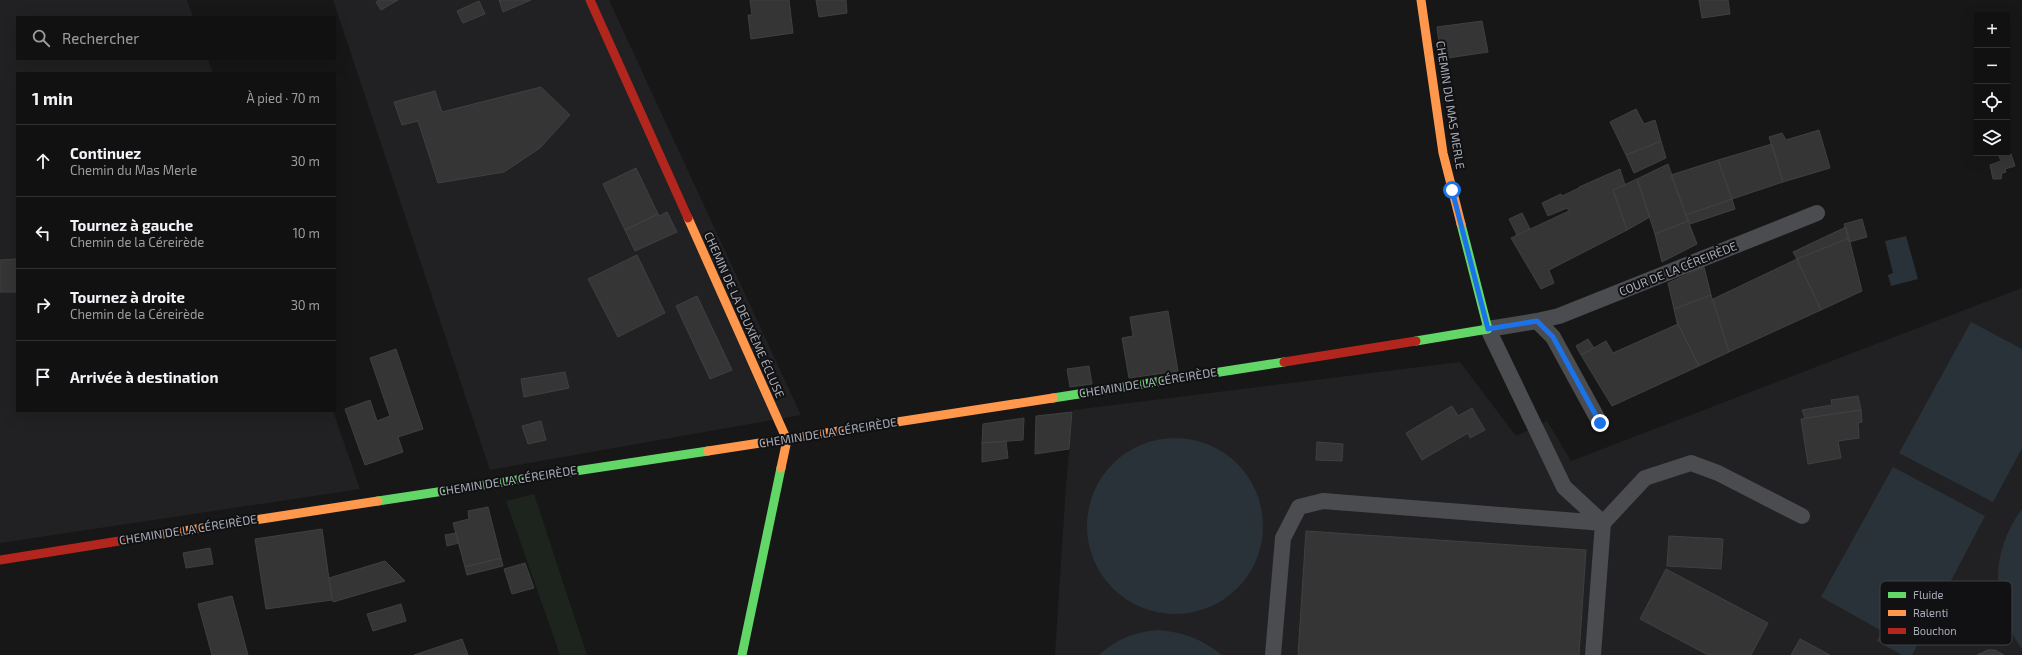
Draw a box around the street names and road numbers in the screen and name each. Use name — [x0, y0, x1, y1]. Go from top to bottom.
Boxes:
street label: CHEMIN DU MAS MERLE — [1434, 40, 1468, 170]
street label: CHEMIN DE LA DEUXIÈME ÉCLUSE — [702, 229, 788, 400]
street label: COUR DE LA CÉREIRÈDE — [1617, 238, 1739, 298]
street label: CHEMIN DE LA CÉREIRÈDE — [1078, 364, 1218, 400]
street label: CHEMIN DE LA CÉREIRÈDE — [758, 414, 898, 450]
street label: CHEMIN DE LA CÉREIRÈDE — [438, 462, 578, 498]
street label: CHEMIN DE LA CÉREIRÈDE — [118, 511, 258, 547]

